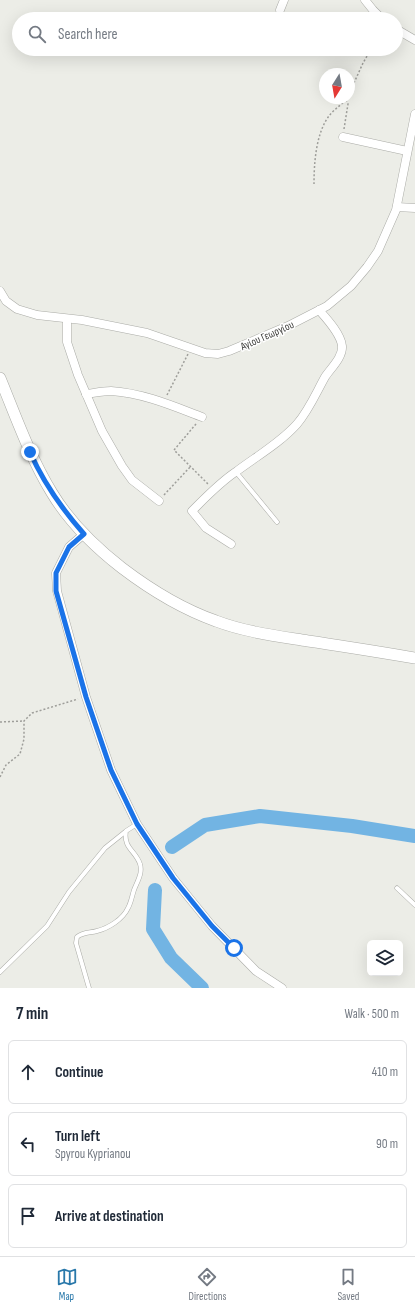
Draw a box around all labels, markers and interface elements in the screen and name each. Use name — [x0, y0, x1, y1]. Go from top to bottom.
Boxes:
search box — [12, 12, 403, 56]
icon: search — [26, 23, 48, 45]
text: Search here — [58, 25, 118, 44]
north arrow — [319, 68, 355, 104]
street label: Αγίου Γεωργίου — [238, 318, 296, 353]
route end — [21, 443, 39, 461]
route start — [225, 939, 243, 957]
map controls — [367, 940, 403, 976]
button: layers — [367, 940, 403, 976]
text: 7 min — [16, 1004, 48, 1024]
text: Walk · 500 m — [345, 1006, 399, 1022]
icon: ahead — [17, 1061, 39, 1083]
text: Continue — [55, 1063, 104, 1082]
text: 410 m — [372, 1064, 398, 1080]
text: Turn left — [55, 1127, 100, 1146]
icon: left — [17, 1133, 39, 1155]
text: 90 m — [376, 1136, 398, 1152]
text: Spyrou Kyprianou — [55, 1146, 131, 1162]
icon: arrive — [17, 1205, 39, 1227]
text: Arrive at destination — [55, 1207, 164, 1226]
tab: Map — [56, 1266, 78, 1303]
tab: Directions — [189, 1266, 226, 1303]
tab: Saved — [337, 1266, 359, 1303]

